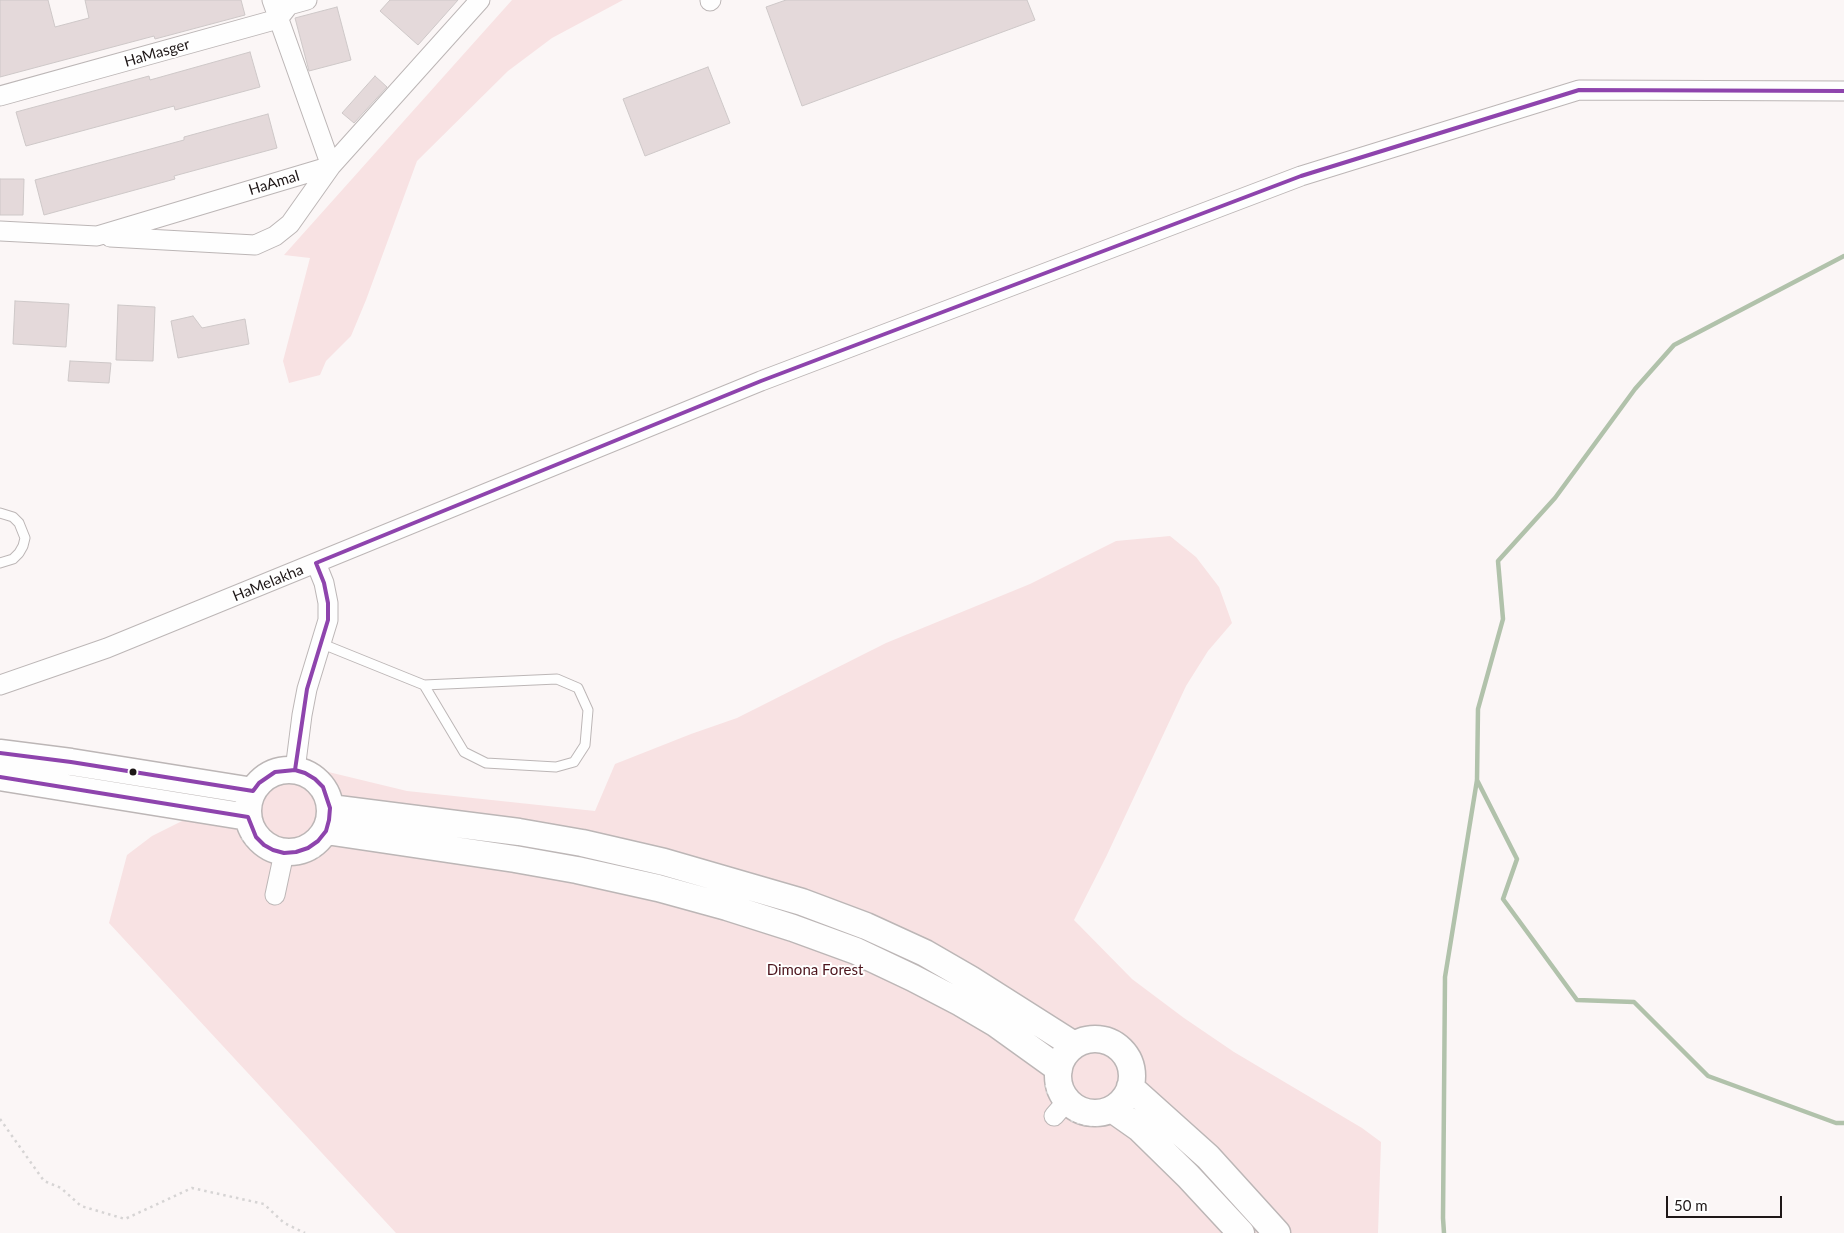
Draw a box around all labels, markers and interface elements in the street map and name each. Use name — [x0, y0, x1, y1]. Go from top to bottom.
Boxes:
street label: HaMasger — [122, 35, 192, 71]
street label: HaAmal — [246, 167, 302, 199]
street label: HaMelakha — [230, 561, 306, 605]
unlabelled marker — [128, 767, 138, 777]
park label: Dimona Forest — [767, 961, 863, 979]
scale bar — [1669, 1186, 1785, 1218]
text: 50 m — [1674, 1196, 1708, 1214]

